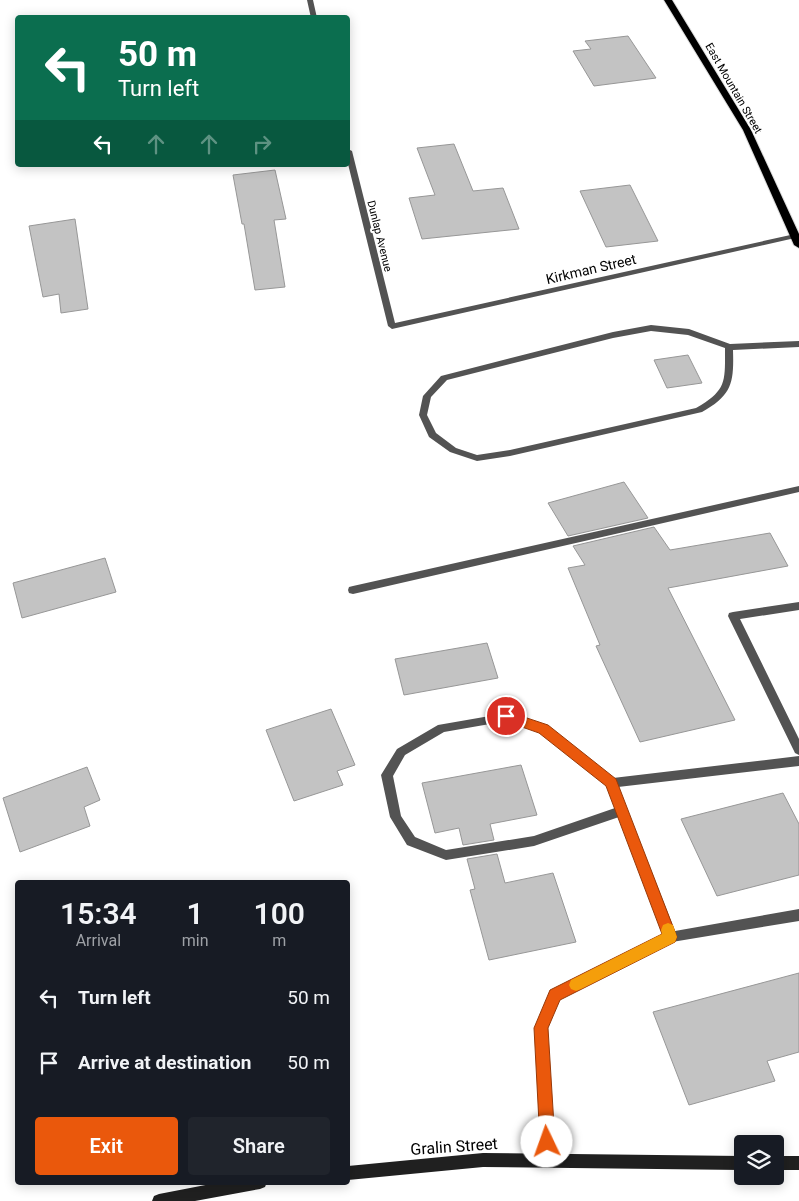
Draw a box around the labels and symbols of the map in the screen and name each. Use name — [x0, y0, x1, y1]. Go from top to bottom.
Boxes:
street label: East Mountain Street — [702, 41, 765, 136]
street label: Dunlap Avenue — [364, 199, 395, 273]
street label: Kirkman Street — [544, 251, 638, 287]
pin — [485, 695, 527, 737]
position arrow — [520, 1115, 572, 1167]
street label: Gralin Street — [410, 1134, 498, 1159]

